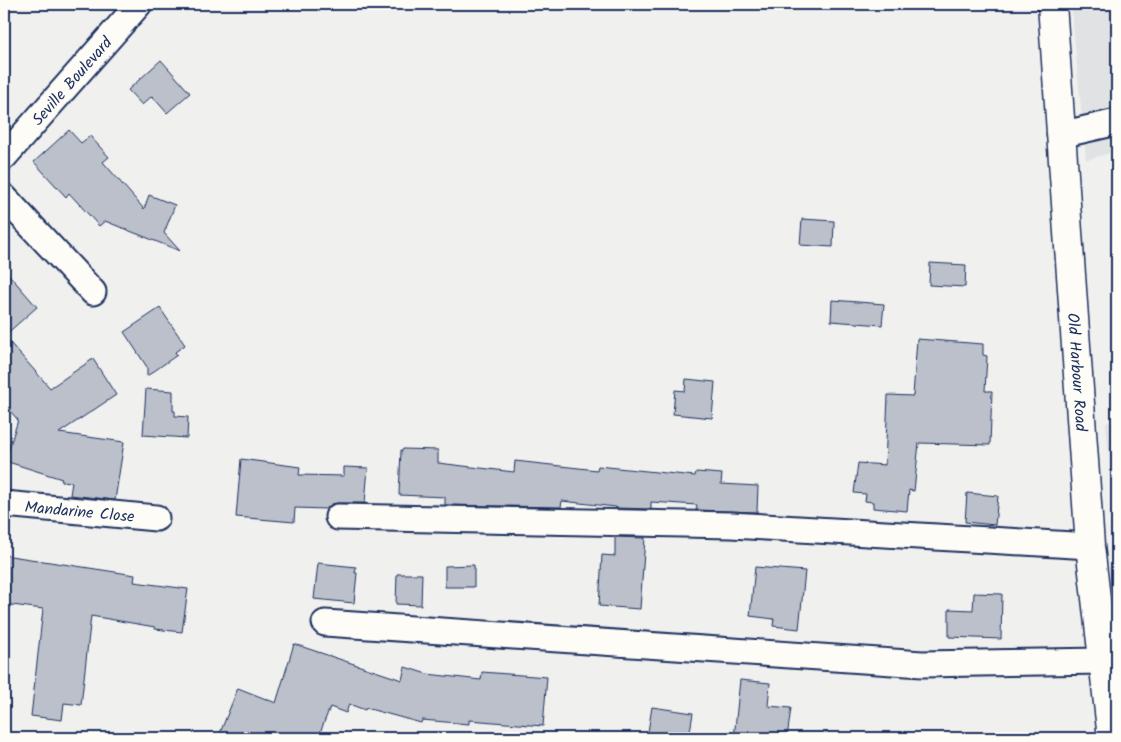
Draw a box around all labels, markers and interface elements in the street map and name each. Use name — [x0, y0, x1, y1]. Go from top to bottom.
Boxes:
street label: Seville Boulevard — [26, 31, 120, 132]
street label: Old Harbour Road — [1060, 312, 1093, 433]
street label: Mandarine Close — [24, 495, 136, 530]

